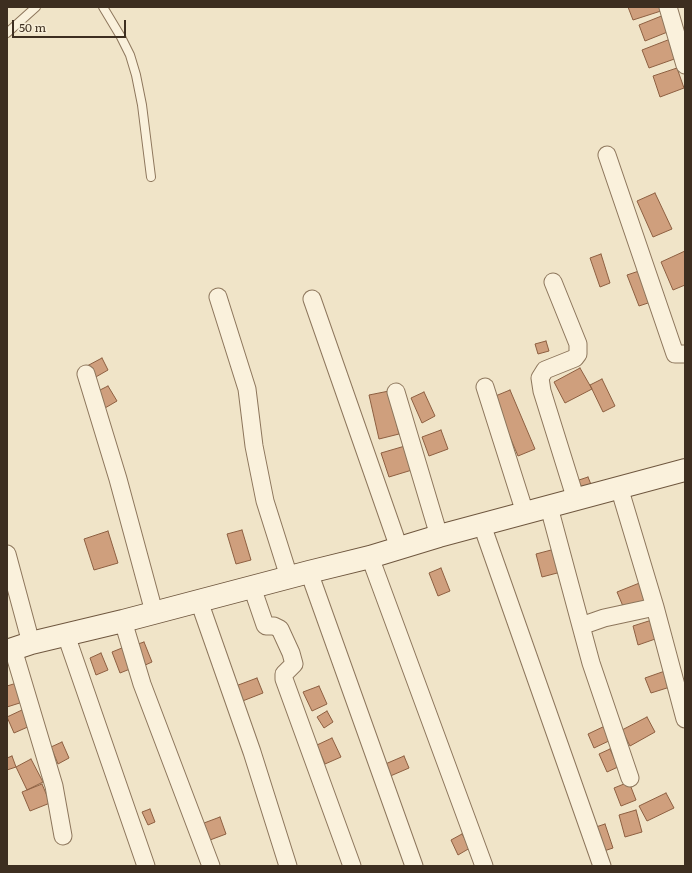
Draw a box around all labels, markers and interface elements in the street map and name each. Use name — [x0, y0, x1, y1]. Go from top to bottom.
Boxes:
scale bar — [14, 12, 128, 38]
text: 50 m — [19, 18, 46, 36]

